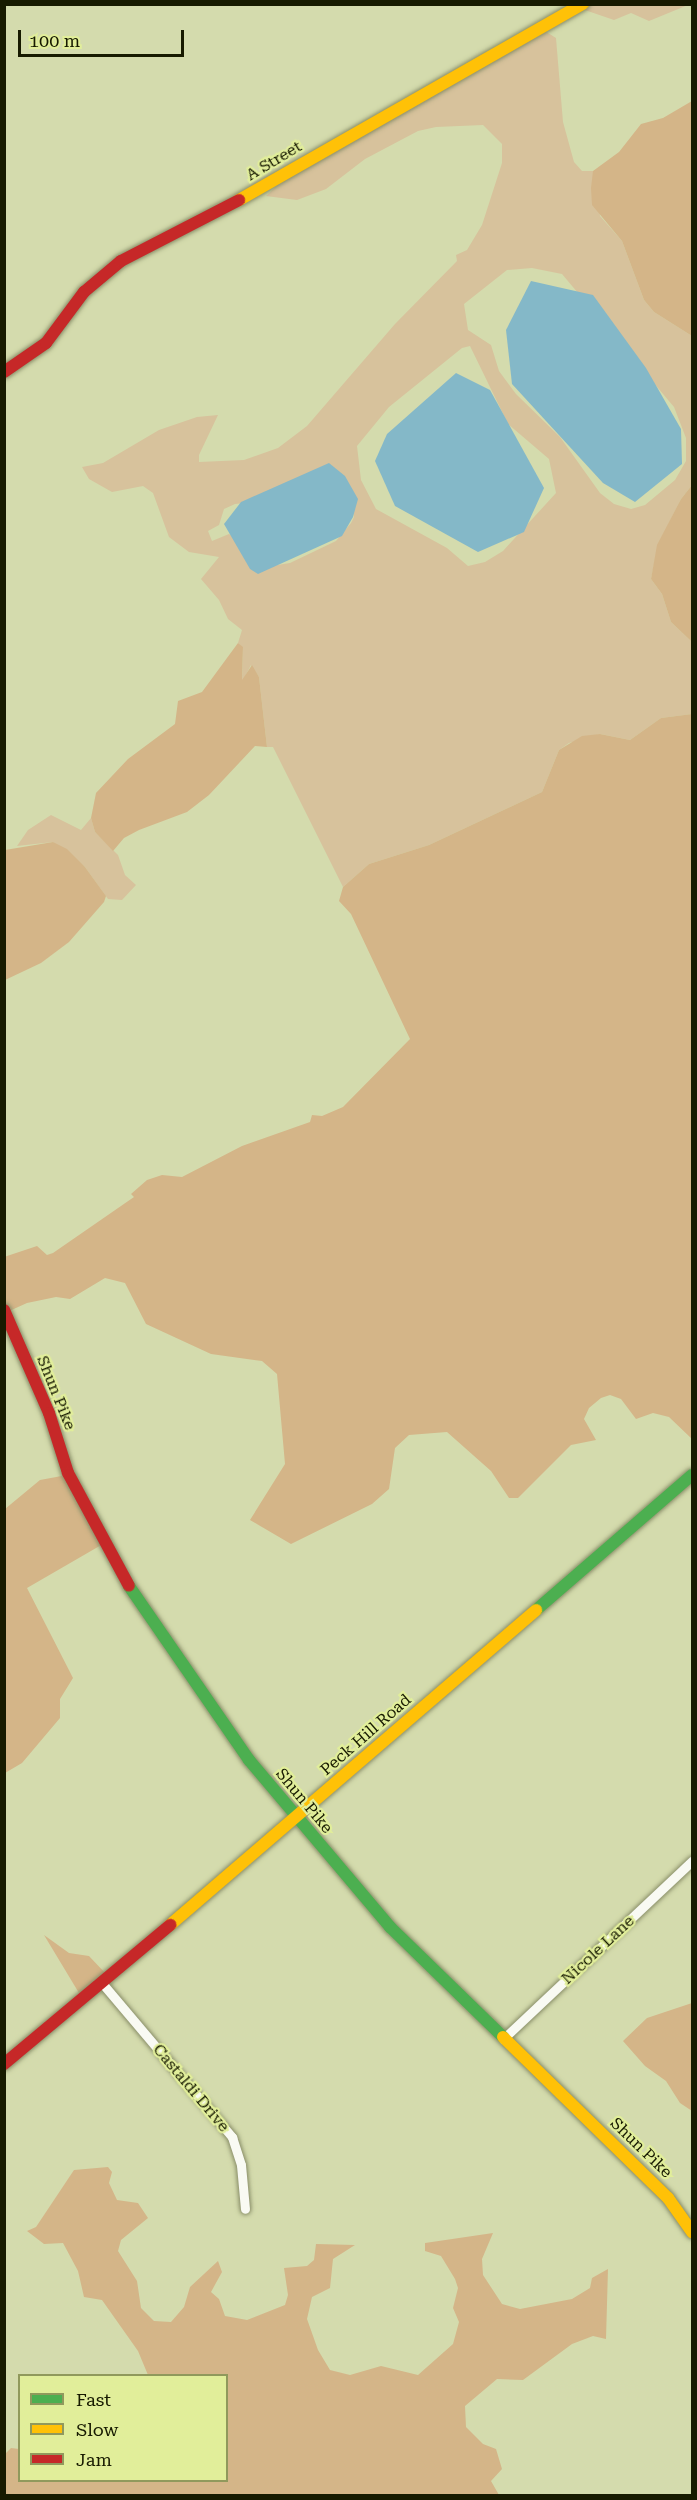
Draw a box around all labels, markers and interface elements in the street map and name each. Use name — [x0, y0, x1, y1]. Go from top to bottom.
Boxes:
scale bar — [21, 18, 188, 56]
text: 100 m — [29, 30, 80, 51]
street label: A Street — [243, 137, 305, 185]
street label: Shun Pike — [32, 1353, 80, 1433]
street label: Peck Hill Road — [317, 1690, 415, 1780]
street label: Shun Pike — [271, 1765, 337, 1837]
street label: Nicole Lane — [558, 1912, 638, 1988]
street label: Castaldi Drive — [149, 2040, 233, 2136]
street label: Shun Pike — [606, 2114, 676, 2182]
legend — [18, 2374, 228, 2482]
text: Fast — [76, 2389, 111, 2410]
text: Slow — [76, 2419, 118, 2440]
text: Jam — [76, 2449, 112, 2470]

